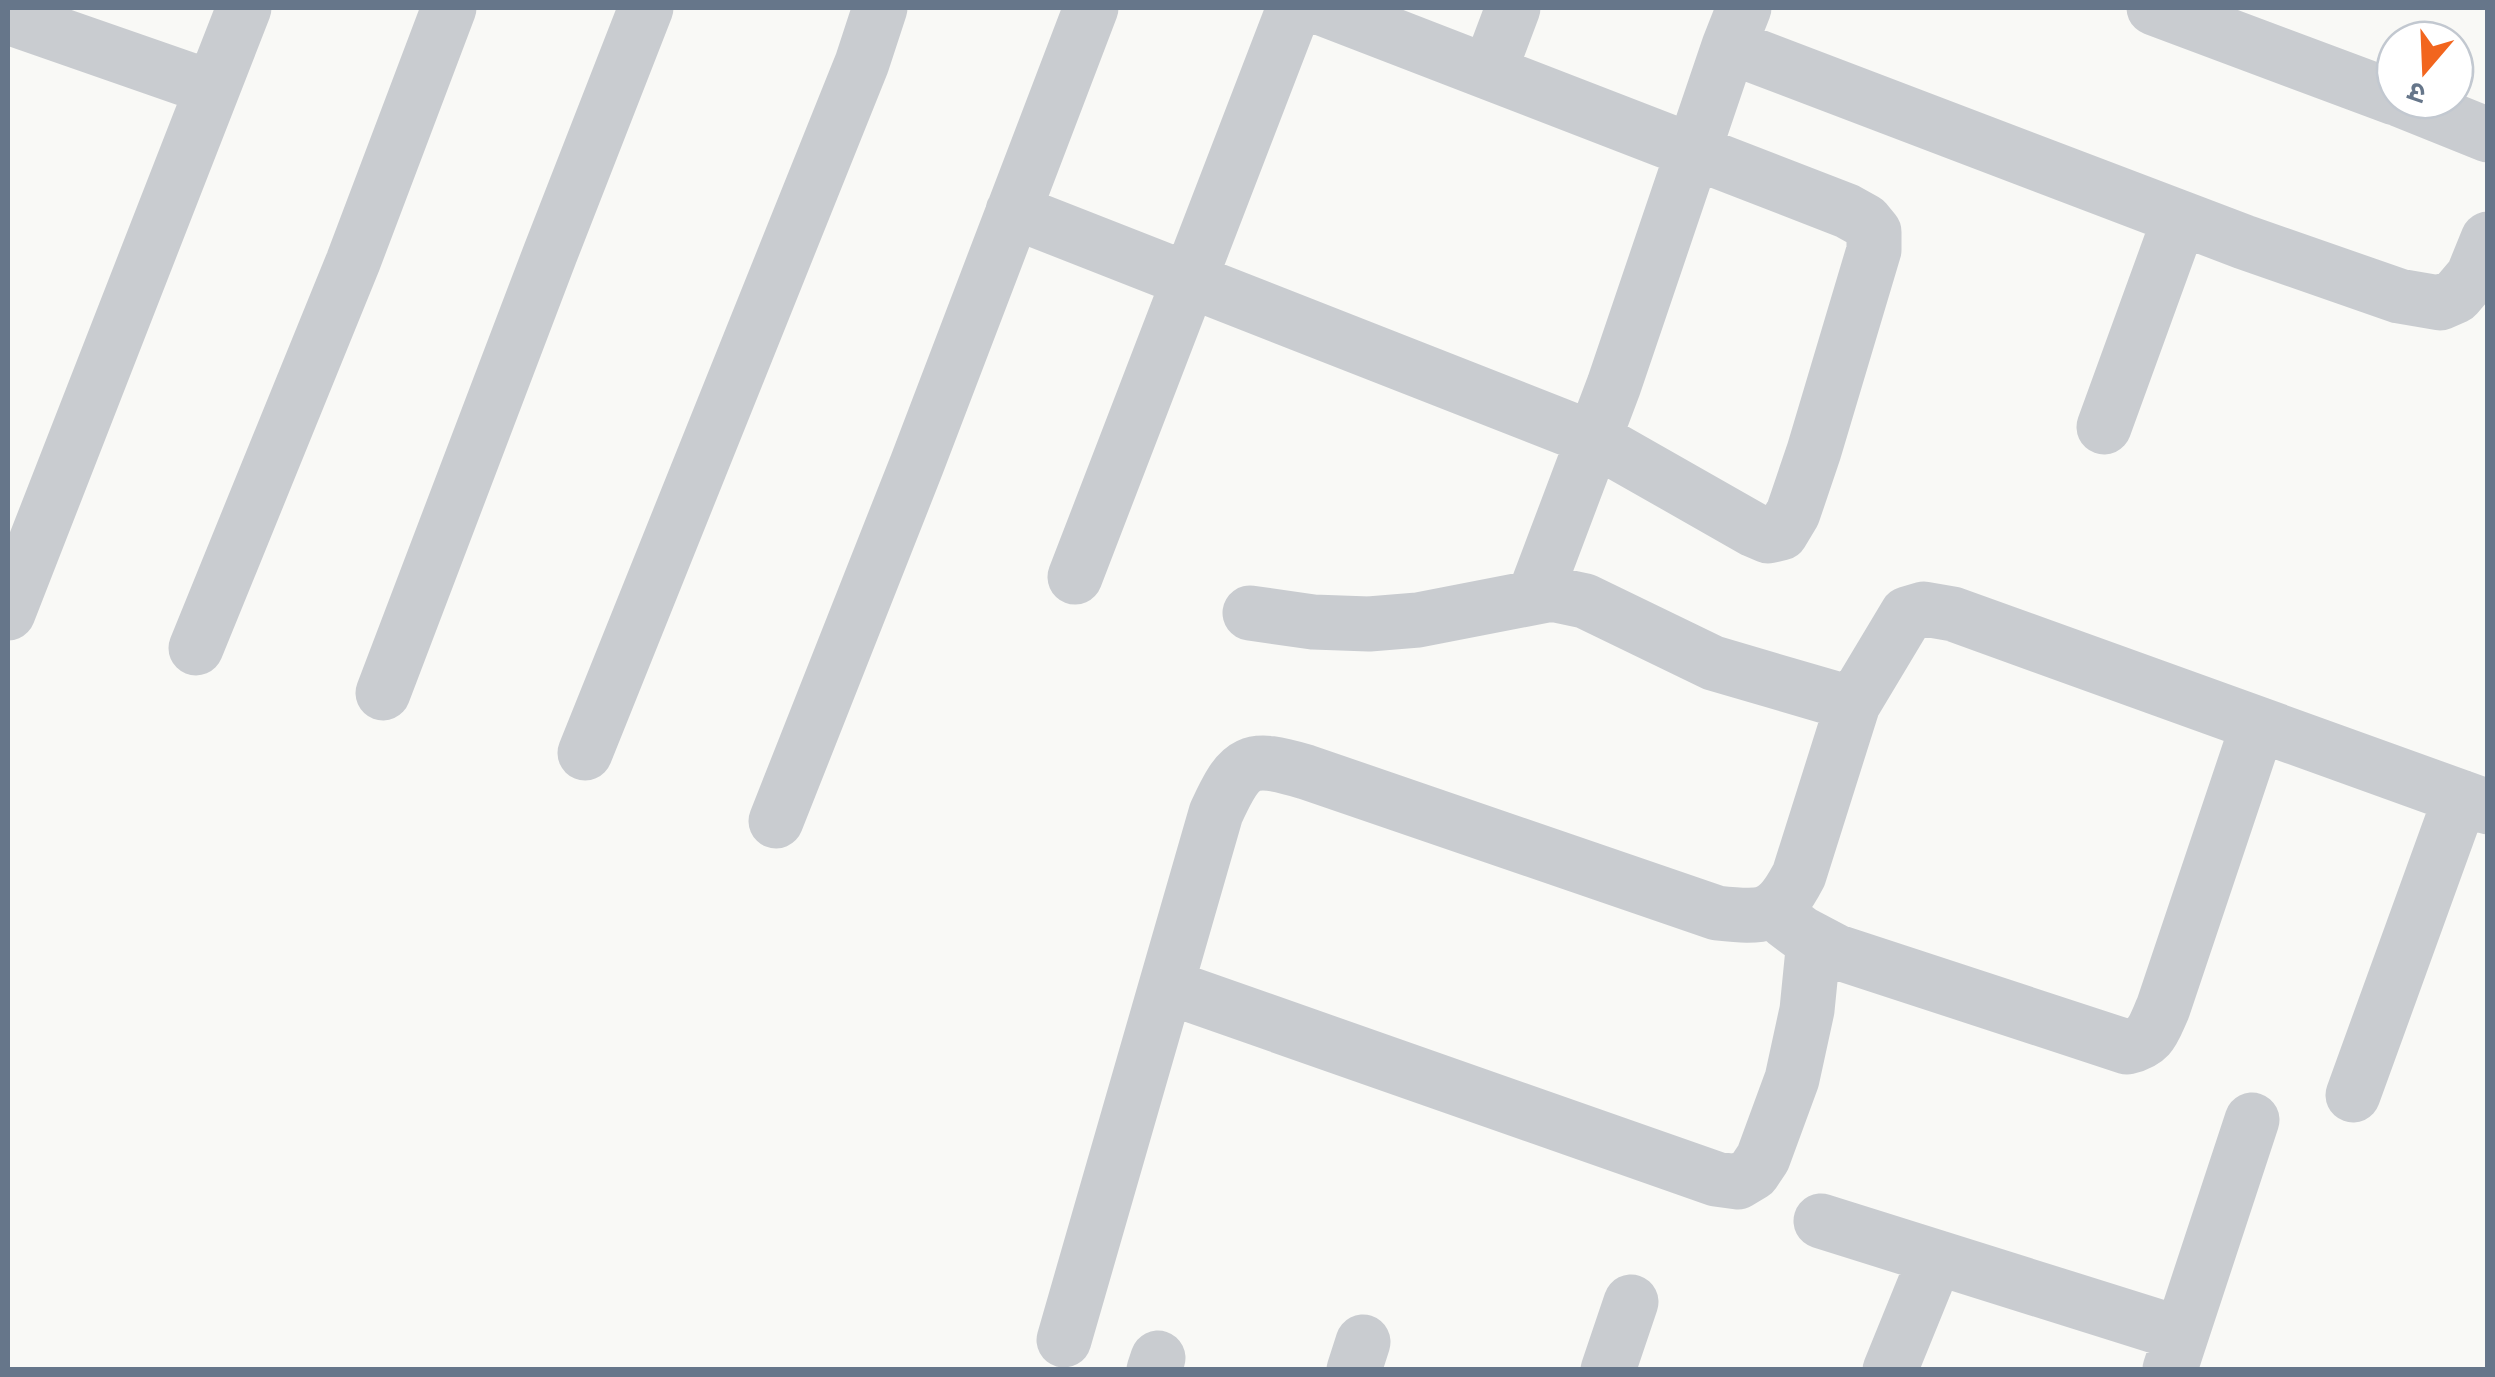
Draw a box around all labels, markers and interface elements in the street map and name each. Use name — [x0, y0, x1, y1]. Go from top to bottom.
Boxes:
north arrow — [2375, 20, 2475, 120]
text: उ — [2403, 75, 2430, 112]

